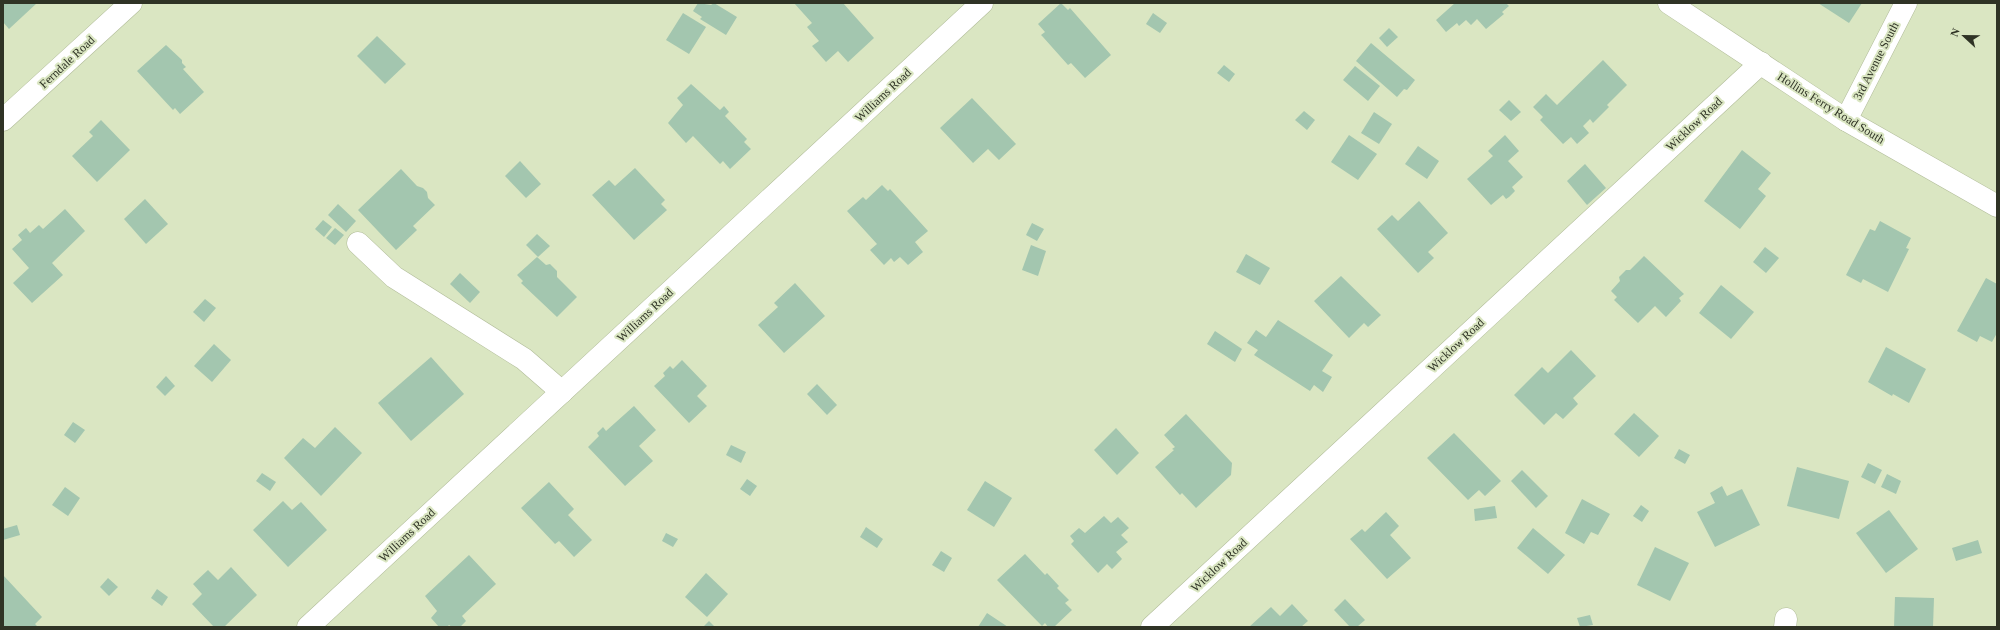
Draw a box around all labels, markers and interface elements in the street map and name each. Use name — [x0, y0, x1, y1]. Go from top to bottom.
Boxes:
north arrow — [1944, 16, 1984, 56]
street label: 3rd Avenue South — [1850, 20, 1902, 102]
text: N — [1948, 26, 1962, 38]
street label: Ferndale Road — [37, 33, 97, 91]
street label: Williams Road — [852, 65, 914, 125]
street label: Hollins Ferry Road South — [1775, 69, 1887, 147]
street label: Wicklow Road — [1663, 94, 1725, 154]
street label: Williams Road — [614, 285, 676, 345]
street label: Wicklow Road — [1425, 315, 1487, 375]
street label: Williams Road — [376, 505, 438, 565]
street label: Wicklow Road — [1188, 535, 1250, 595]

